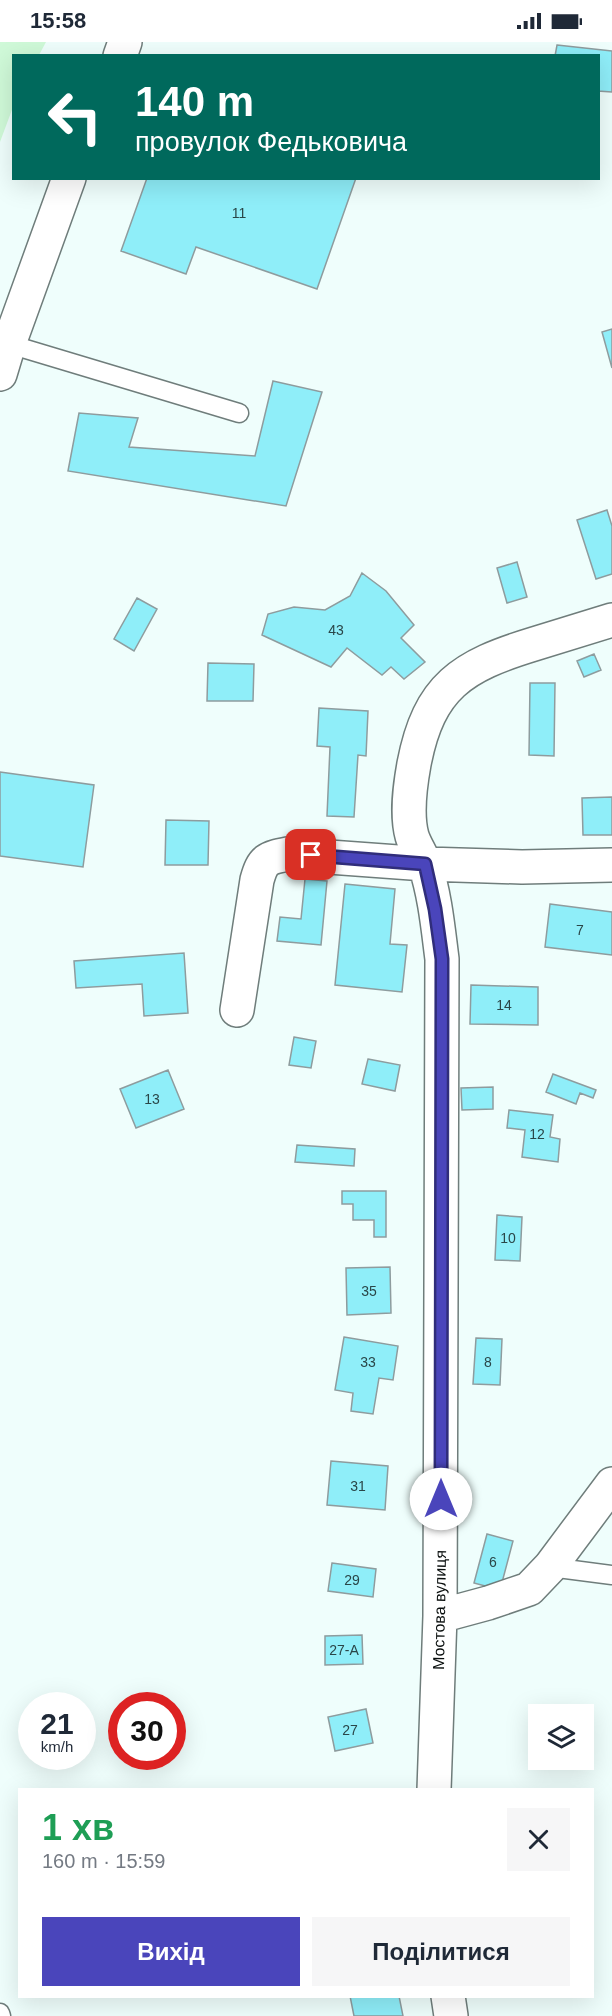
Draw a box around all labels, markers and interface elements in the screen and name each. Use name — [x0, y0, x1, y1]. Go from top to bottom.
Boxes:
text: 15:58 — [30, 8, 86, 33]
icon: left — [36, 78, 114, 156]
text: 140 m — [135, 78, 254, 125]
text: провулок Федьковича — [135, 127, 407, 157]
house number: 11 — [232, 205, 246, 221]
house number: 43 — [328, 622, 344, 638]
pin — [285, 829, 336, 880]
icon: arrive — [294, 838, 327, 871]
house number: 7 — [576, 922, 584, 938]
house number: 14 — [496, 997, 512, 1013]
house number: 13 — [144, 1091, 160, 1107]
house number: 12 — [529, 1126, 545, 1142]
house number: 10 — [500, 1230, 516, 1246]
house number: 35 — [361, 1283, 377, 1299]
house number: 33 — [360, 1354, 376, 1370]
house number: 8 — [484, 1354, 492, 1370]
position arrow — [409, 1467, 473, 1531]
house number: 31 — [350, 1478, 366, 1494]
street label: Мостова вулиця — [430, 1550, 449, 1670]
house number: 6 — [489, 1554, 497, 1570]
house number: 29 — [344, 1572, 360, 1588]
house number: 27-А — [329, 1642, 359, 1658]
speed limit sign: 30 — [108, 1692, 186, 1770]
map controls — [528, 1704, 594, 1770]
button: layers — [528, 1704, 594, 1770]
text: 21 — [40, 1707, 74, 1740]
house number: 27 — [342, 1722, 358, 1738]
text: km/h — [41, 1738, 73, 1755]
text: 1 хв — [42, 1807, 114, 1848]
button: close — [507, 1808, 570, 1871]
text: 160 m · 15:59 — [42, 1850, 165, 1872]
button: Вихід — [42, 1917, 300, 1986]
button: Поділитися — [312, 1917, 570, 1986]

